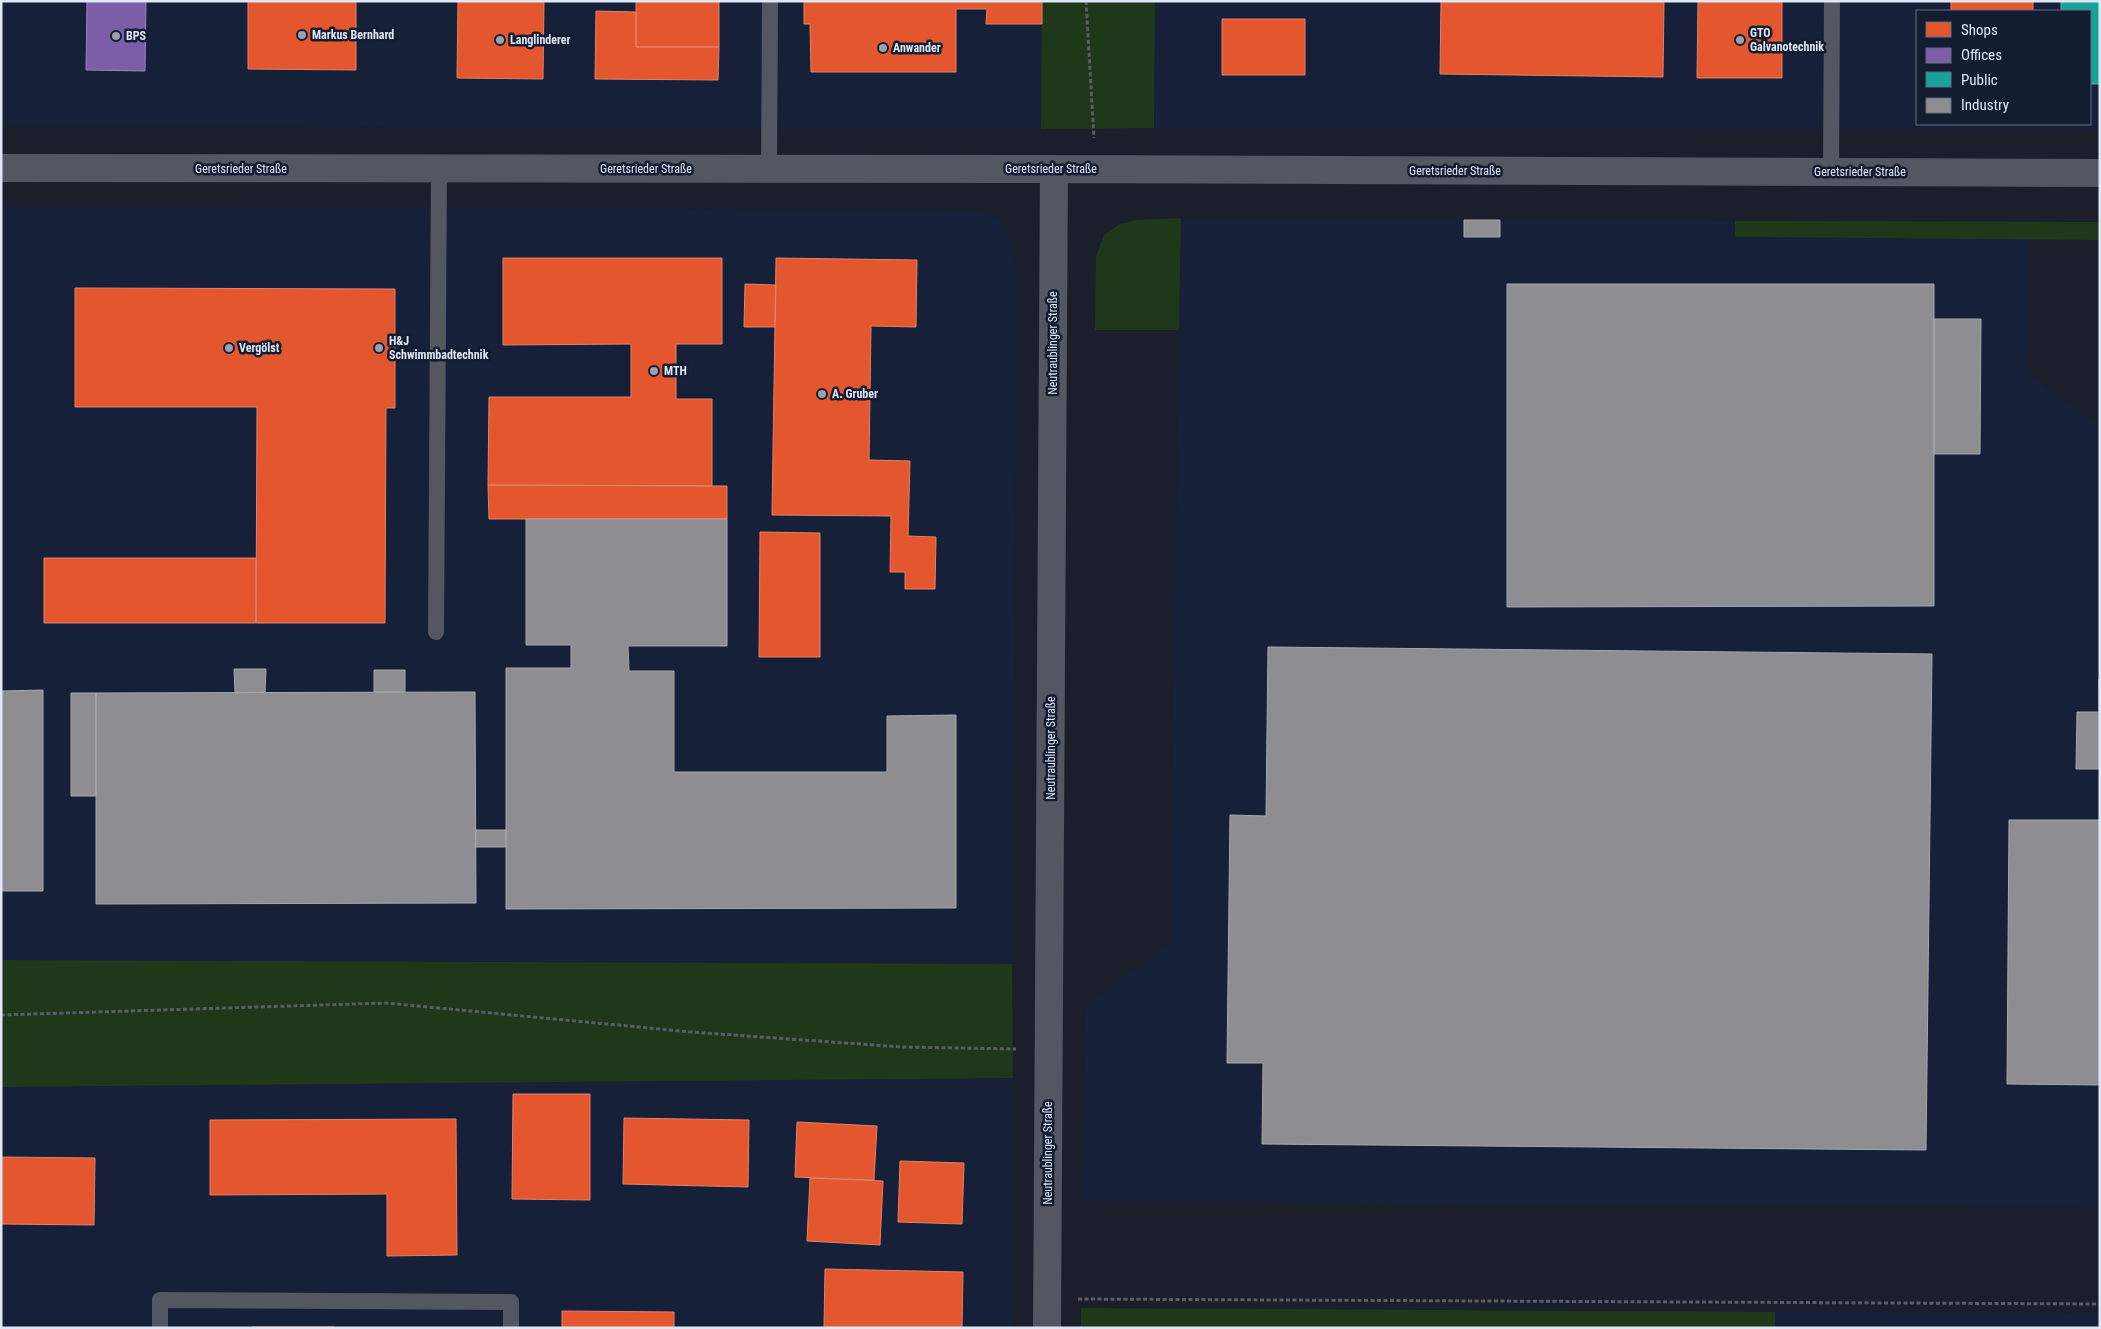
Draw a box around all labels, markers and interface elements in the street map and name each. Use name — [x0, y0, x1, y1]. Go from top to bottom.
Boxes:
legend — [1916, 10, 2091, 125]
text: Shops — [1961, 21, 1998, 39]
place label: GTO Galvanotechnik — [1750, 26, 1824, 54]
place label: Markus Bernhard — [312, 28, 394, 42]
place label: BPS — [126, 29, 147, 43]
marker: Markus Bernhard — [296, 29, 308, 41]
marker: BPS — [110, 30, 122, 42]
place label: Langlinderer — [510, 33, 571, 47]
marker: Langlinderer — [494, 34, 506, 46]
marker: GTO Galvanotechnik — [1734, 34, 1746, 46]
place label: Anwander — [893, 41, 941, 55]
marker: Anwander — [877, 42, 889, 54]
text: Offices — [1961, 46, 2002, 64]
text: Public — [1961, 71, 1998, 89]
text: Industry — [1961, 96, 2009, 114]
street label: Geretsrieder Straße — [195, 162, 287, 176]
street label: Geretsrieder Straße — [600, 162, 692, 176]
street label: Geretsrieder Straße — [1005, 162, 1097, 176]
street label: Geretsrieder Straße — [1409, 164, 1501, 178]
street label: Geretsrieder Straße — [1814, 165, 1906, 179]
street label: Neutraublinger Straße — [1046, 291, 1060, 395]
place label: H&J Schwimmbadtechnik — [389, 334, 489, 362]
place label: Vergölst — [239, 341, 280, 355]
marker: Vergölst — [223, 342, 235, 354]
marker: H&J Schwimmbadtechnik — [373, 342, 385, 354]
place label: MTH — [664, 364, 687, 378]
marker: MTH — [648, 365, 660, 377]
place label: A. Gruber — [832, 387, 878, 401]
marker: A. Gruber — [816, 388, 828, 400]
street label: Neutraublinger Straße — [1044, 696, 1058, 800]
street label: Neutraublinger Straße — [1041, 1101, 1055, 1205]

